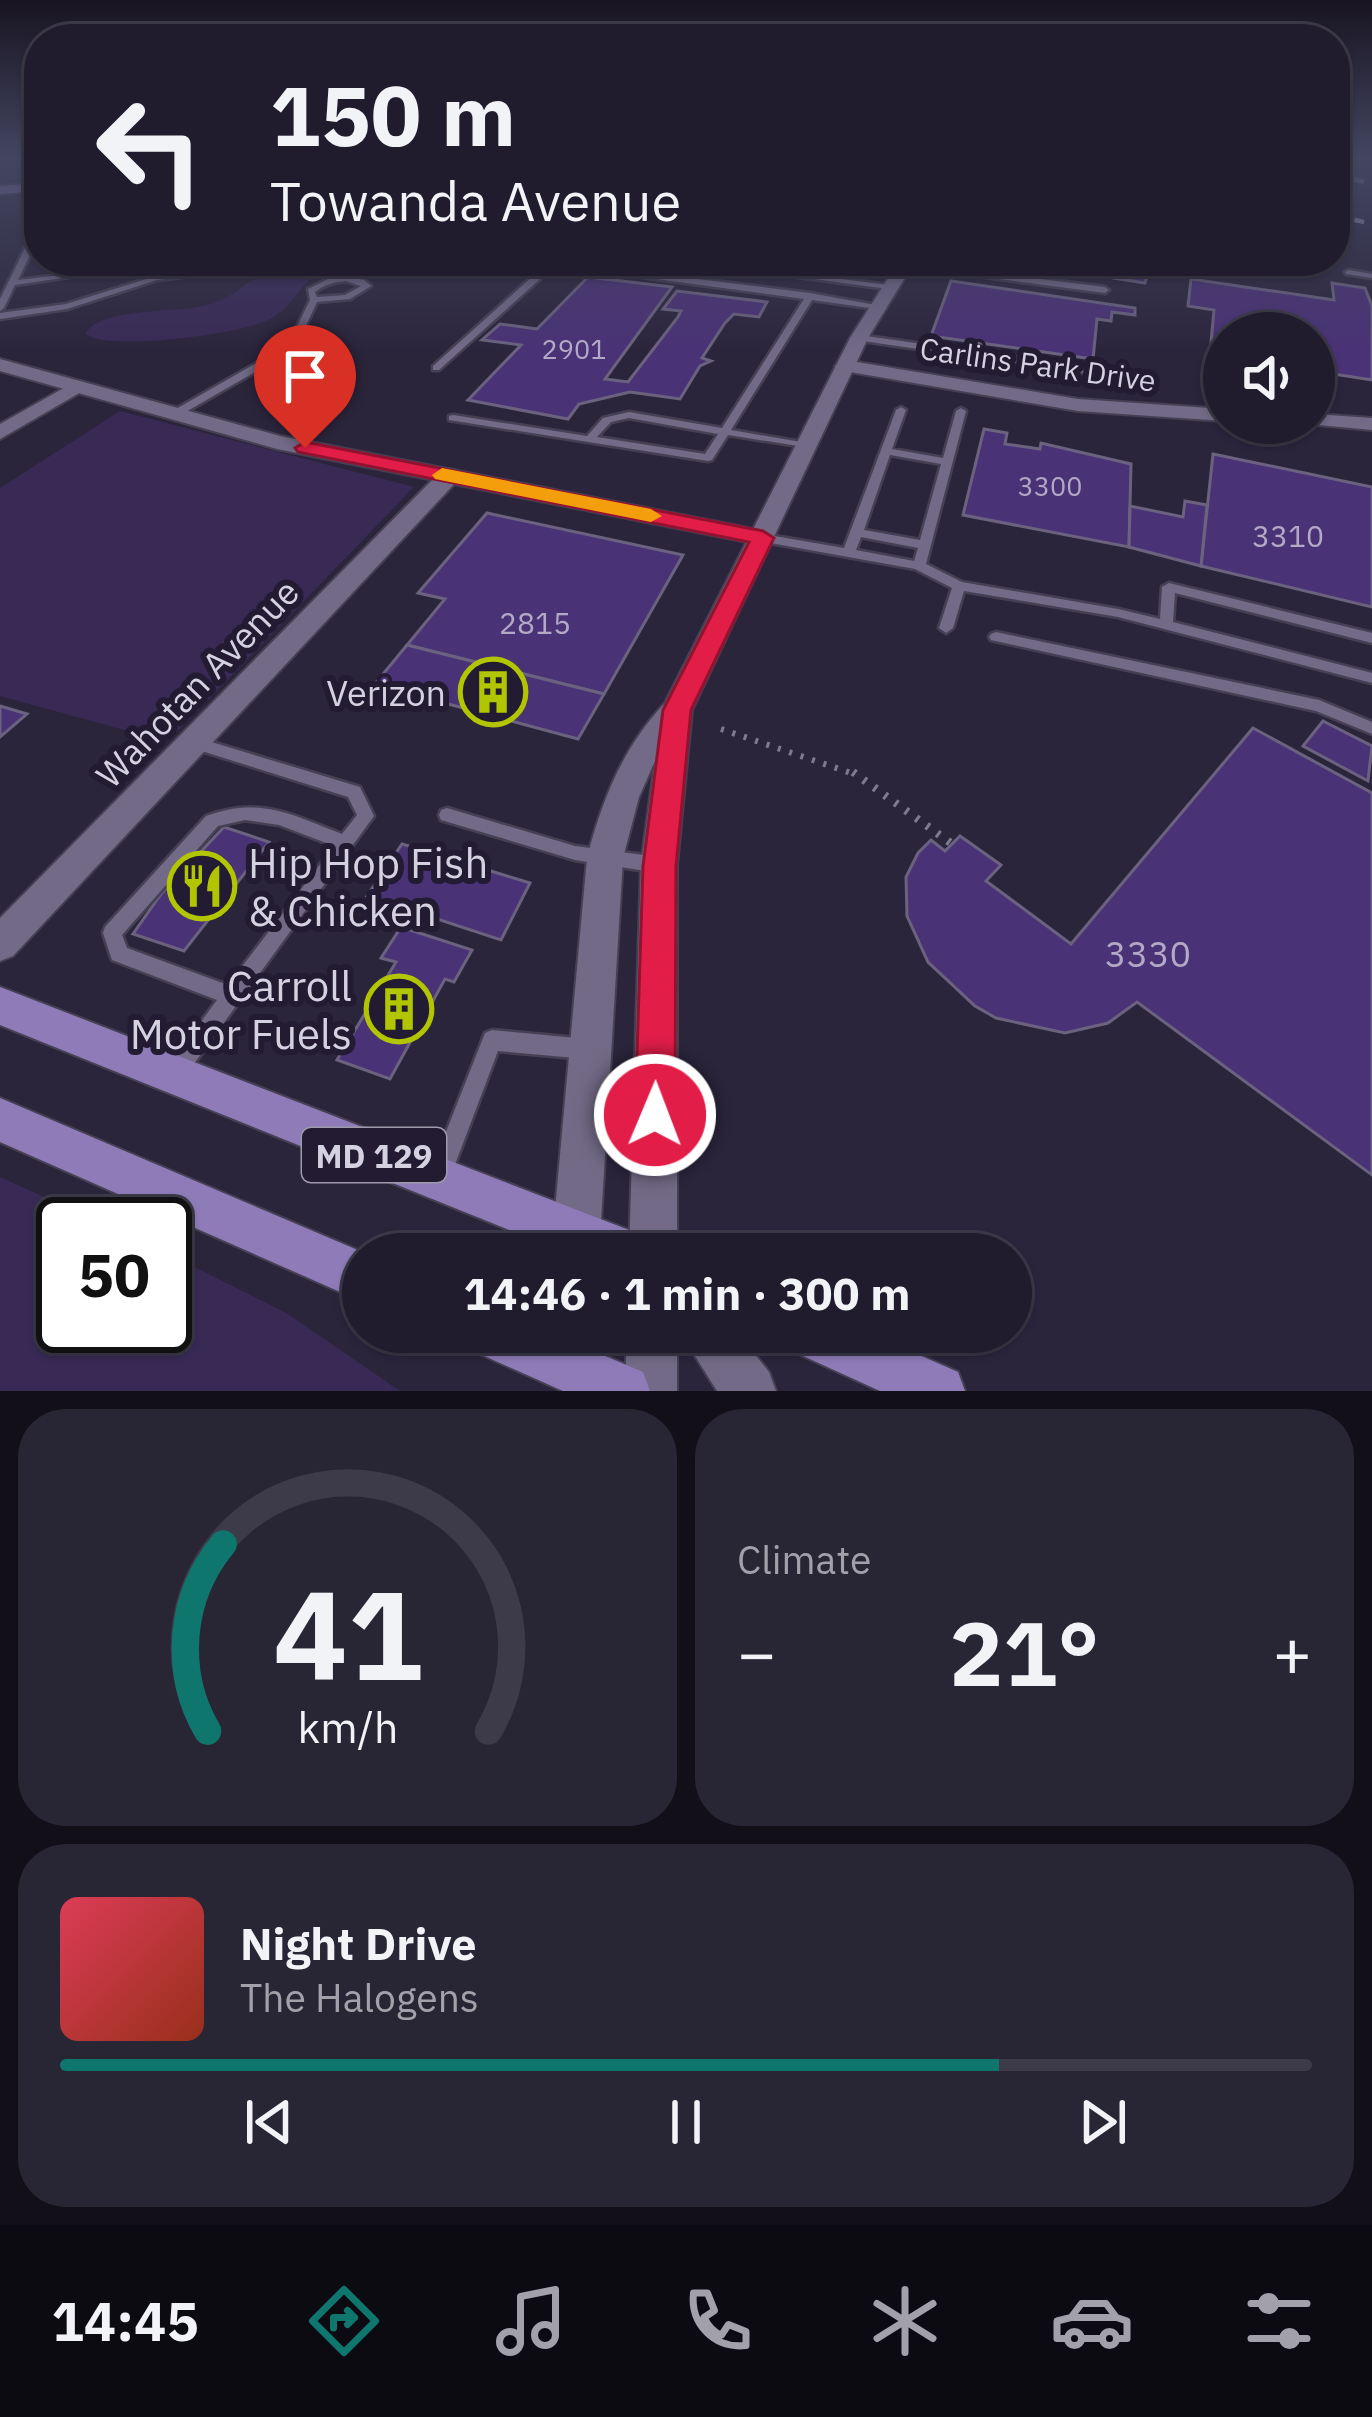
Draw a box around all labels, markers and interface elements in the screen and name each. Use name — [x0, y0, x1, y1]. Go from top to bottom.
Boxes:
text: 150 m — [270, 60, 516, 169]
icon: left — [72, 72, 228, 228]
text: Towanda Avenue — [270, 166, 681, 236]
map controls — [1203, 312, 1335, 444]
button: sound — [1203, 312, 1335, 444]
pin — [254, 325, 356, 448]
street label: Carlins Park Drive — [918, 328, 1158, 400]
house number: 2901 — [542, 331, 606, 366]
icon: arrive — [272, 343, 338, 409]
house number: 3300 — [1018, 468, 1082, 503]
house number: 3310 — [1252, 516, 1324, 555]
street label: Wahotan Avenue — [85, 569, 309, 797]
house number: 2815 — [499, 603, 571, 642]
building icon: Verizon — [458, 657, 528, 727]
place label: Verizon — [326, 669, 446, 716]
place label: Hip Hop Fish & Chicken — [248, 835, 488, 938]
restaurant icon: Hip Hop Fish & Chicken — [167, 851, 237, 921]
house number: 3330 — [1105, 930, 1191, 977]
place label: Carroll Motor Fuels — [130, 958, 352, 1061]
building icon: Carroll Motor Fuels — [364, 974, 434, 1044]
position arrow — [592, 1052, 718, 1178]
road number: MD 129 — [302, 1128, 446, 1182]
speed limit sign: 50 — [36, 1197, 192, 1353]
text: 14:46 · 1 min · 300 m — [464, 1264, 910, 1322]
text: Climate — [737, 1534, 871, 1585]
text: 41 — [273, 1552, 422, 1714]
text: 21° — [949, 1594, 1100, 1711]
text: − — [737, 1609, 777, 1695]
text: + — [1272, 1609, 1312, 1695]
text: km/h — [297, 1698, 398, 1754]
text: Night Drive — [240, 1914, 477, 1972]
text: The Halogens — [240, 1972, 479, 2023]
icon: previous — [236, 2089, 302, 2155]
icon: pause — [653, 2089, 719, 2155]
icon: next — [1070, 2089, 1136, 2155]
icon: directions — [302, 2279, 386, 2363]
icon: music — [489, 2279, 573, 2363]
icon: phone — [676, 2279, 760, 2363]
icon: climate — [863, 2279, 947, 2363]
icon: car — [1050, 2279, 1134, 2363]
icon: filters — [1237, 2279, 1321, 2363]
text: 14:45 — [51, 2286, 199, 2356]

